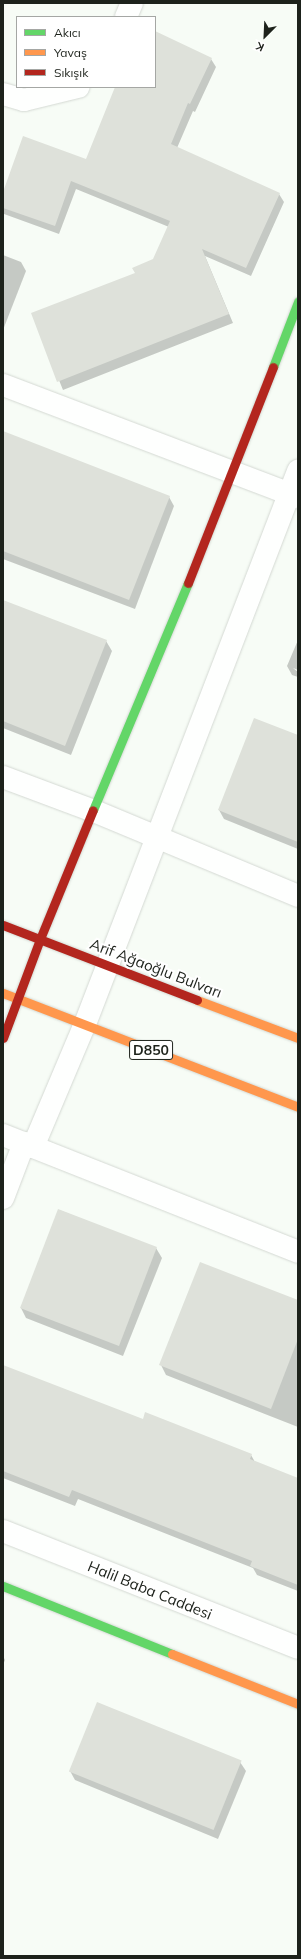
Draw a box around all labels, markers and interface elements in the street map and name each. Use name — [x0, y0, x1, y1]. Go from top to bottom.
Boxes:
legend — [16, 16, 156, 88]
north arrow — [245, 16, 285, 56]
text: Akıcı — [54, 25, 81, 40]
text: K — [254, 39, 266, 55]
text: Yavaş — [54, 45, 87, 60]
text: Sıkışık — [54, 65, 88, 80]
street label: Arif Ağaoğlu Bulvarı — [87, 935, 225, 1001]
road number: D850 — [129, 1038, 173, 1062]
street label: Halil Baba Caddesi — [85, 1557, 215, 1623]

